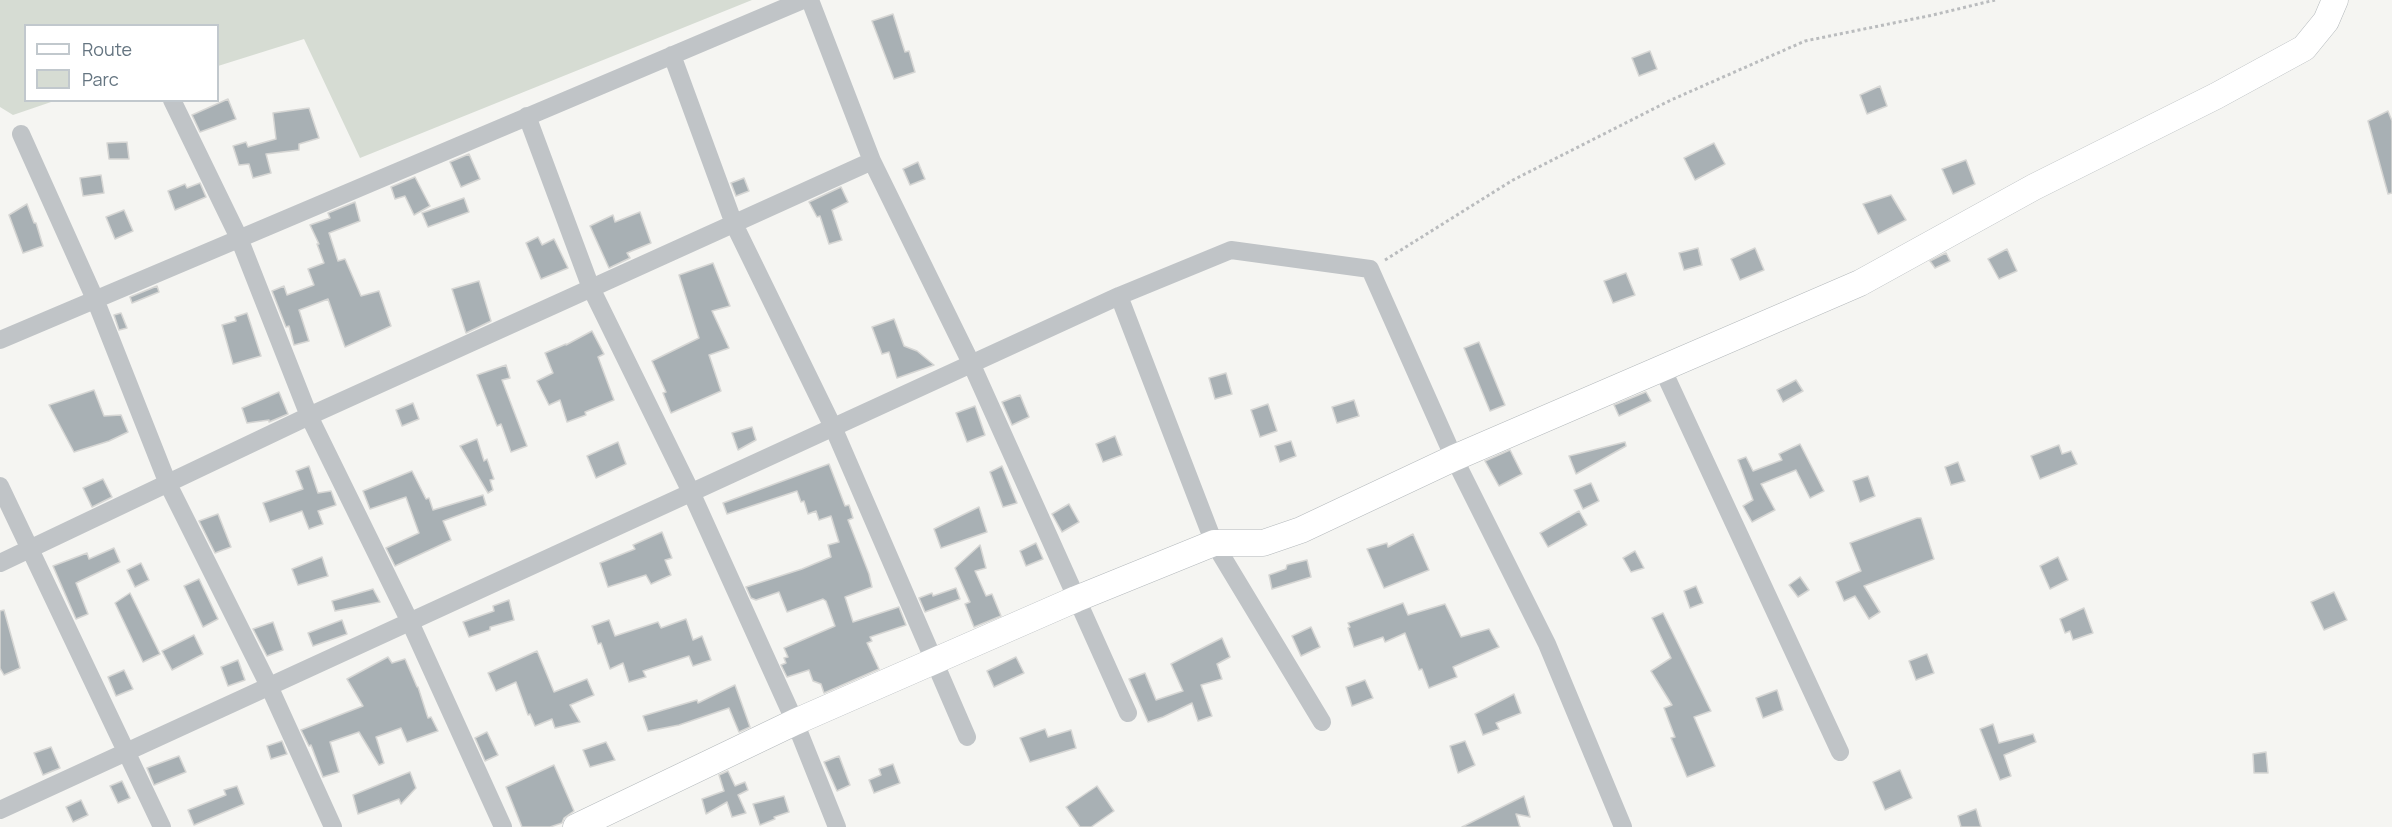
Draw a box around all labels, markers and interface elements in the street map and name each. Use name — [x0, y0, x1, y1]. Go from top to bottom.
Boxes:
legend — [24, 24, 219, 102]
text: Route — [82, 37, 132, 61]
text: Parc — [82, 67, 119, 91]

